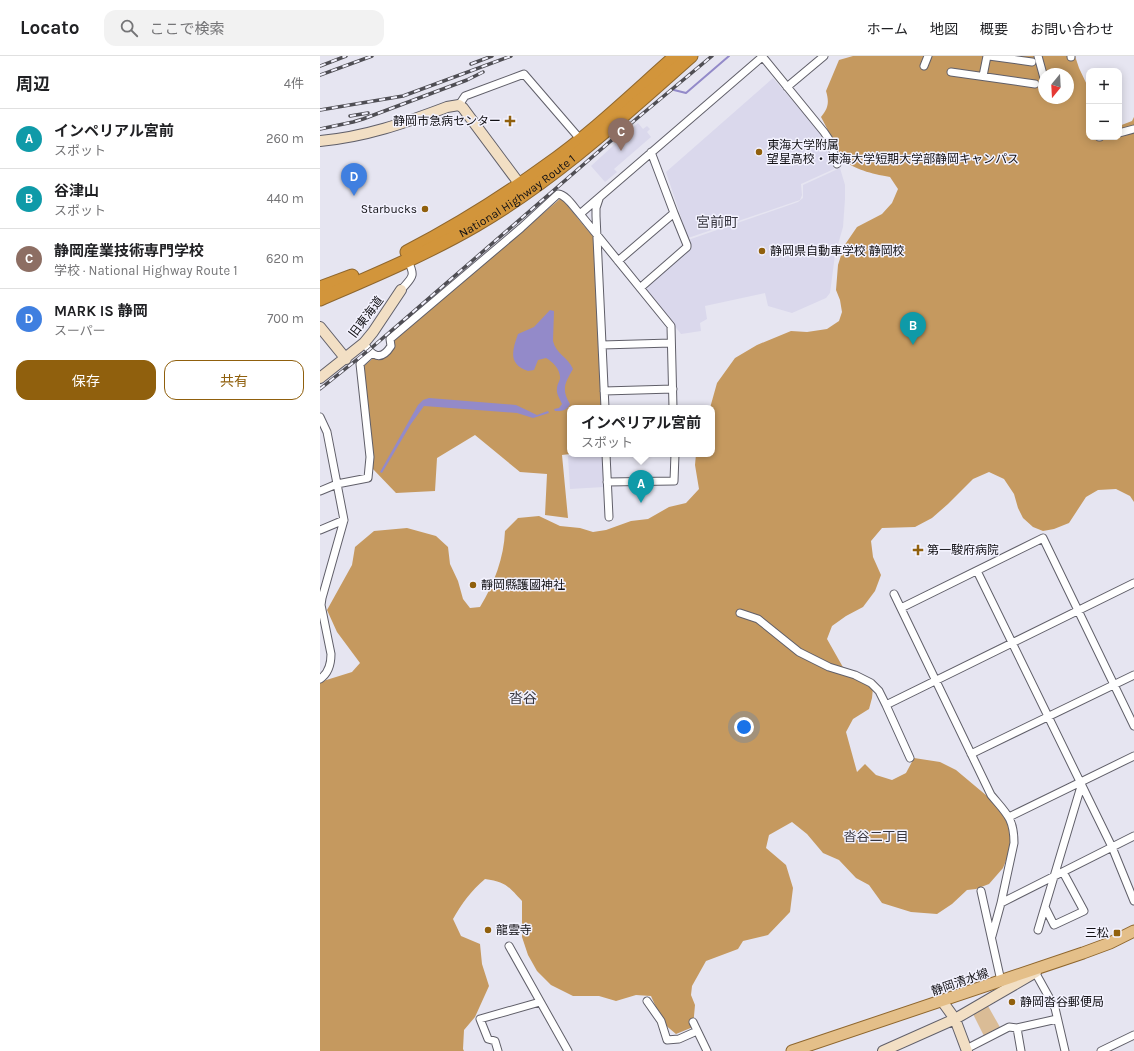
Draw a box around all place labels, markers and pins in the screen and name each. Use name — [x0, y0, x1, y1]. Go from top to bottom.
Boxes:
place label: 静岡市急病センター — [393, 114, 501, 128]
marker: 静岡市急病センター — [504, 115, 516, 127]
pin: C — [608, 118, 634, 151]
place label: 東海大学附属 望星高校・東海大学短期大学部静岡キャンパス — [767, 138, 1019, 166]
marker: 東海大学附属 望星高校・東海大学短期大学部静岡キャンパス — [754, 147, 764, 157]
pin: D — [341, 163, 367, 196]
place label: Starbucks — [361, 202, 417, 216]
marker: Starbucks — [420, 204, 430, 214]
place label: 静岡県自動車学校 静岡校 — [770, 244, 905, 258]
marker: 静岡県自動車学校 静岡校 — [757, 246, 767, 256]
pin: B — [900, 312, 926, 345]
pin: A — [628, 470, 654, 503]
place label: 第一駿府病院 — [927, 543, 999, 557]
marker: 第一駿府病院 — [912, 544, 924, 556]
place label: 靜岡縣護國神社 — [481, 578, 565, 592]
marker: 靜岡縣護國神社 — [468, 580, 478, 590]
place label: 龍雲寺 — [496, 923, 532, 937]
marker: 龍雲寺 — [483, 925, 493, 935]
place label: 三松 — [1085, 926, 1109, 940]
marker: 三松 — [1112, 928, 1122, 938]
place label: 静岡沓谷郵便局 — [1020, 995, 1104, 1009]
marker: 静岡沓谷郵便局 — [1007, 997, 1017, 1007]

